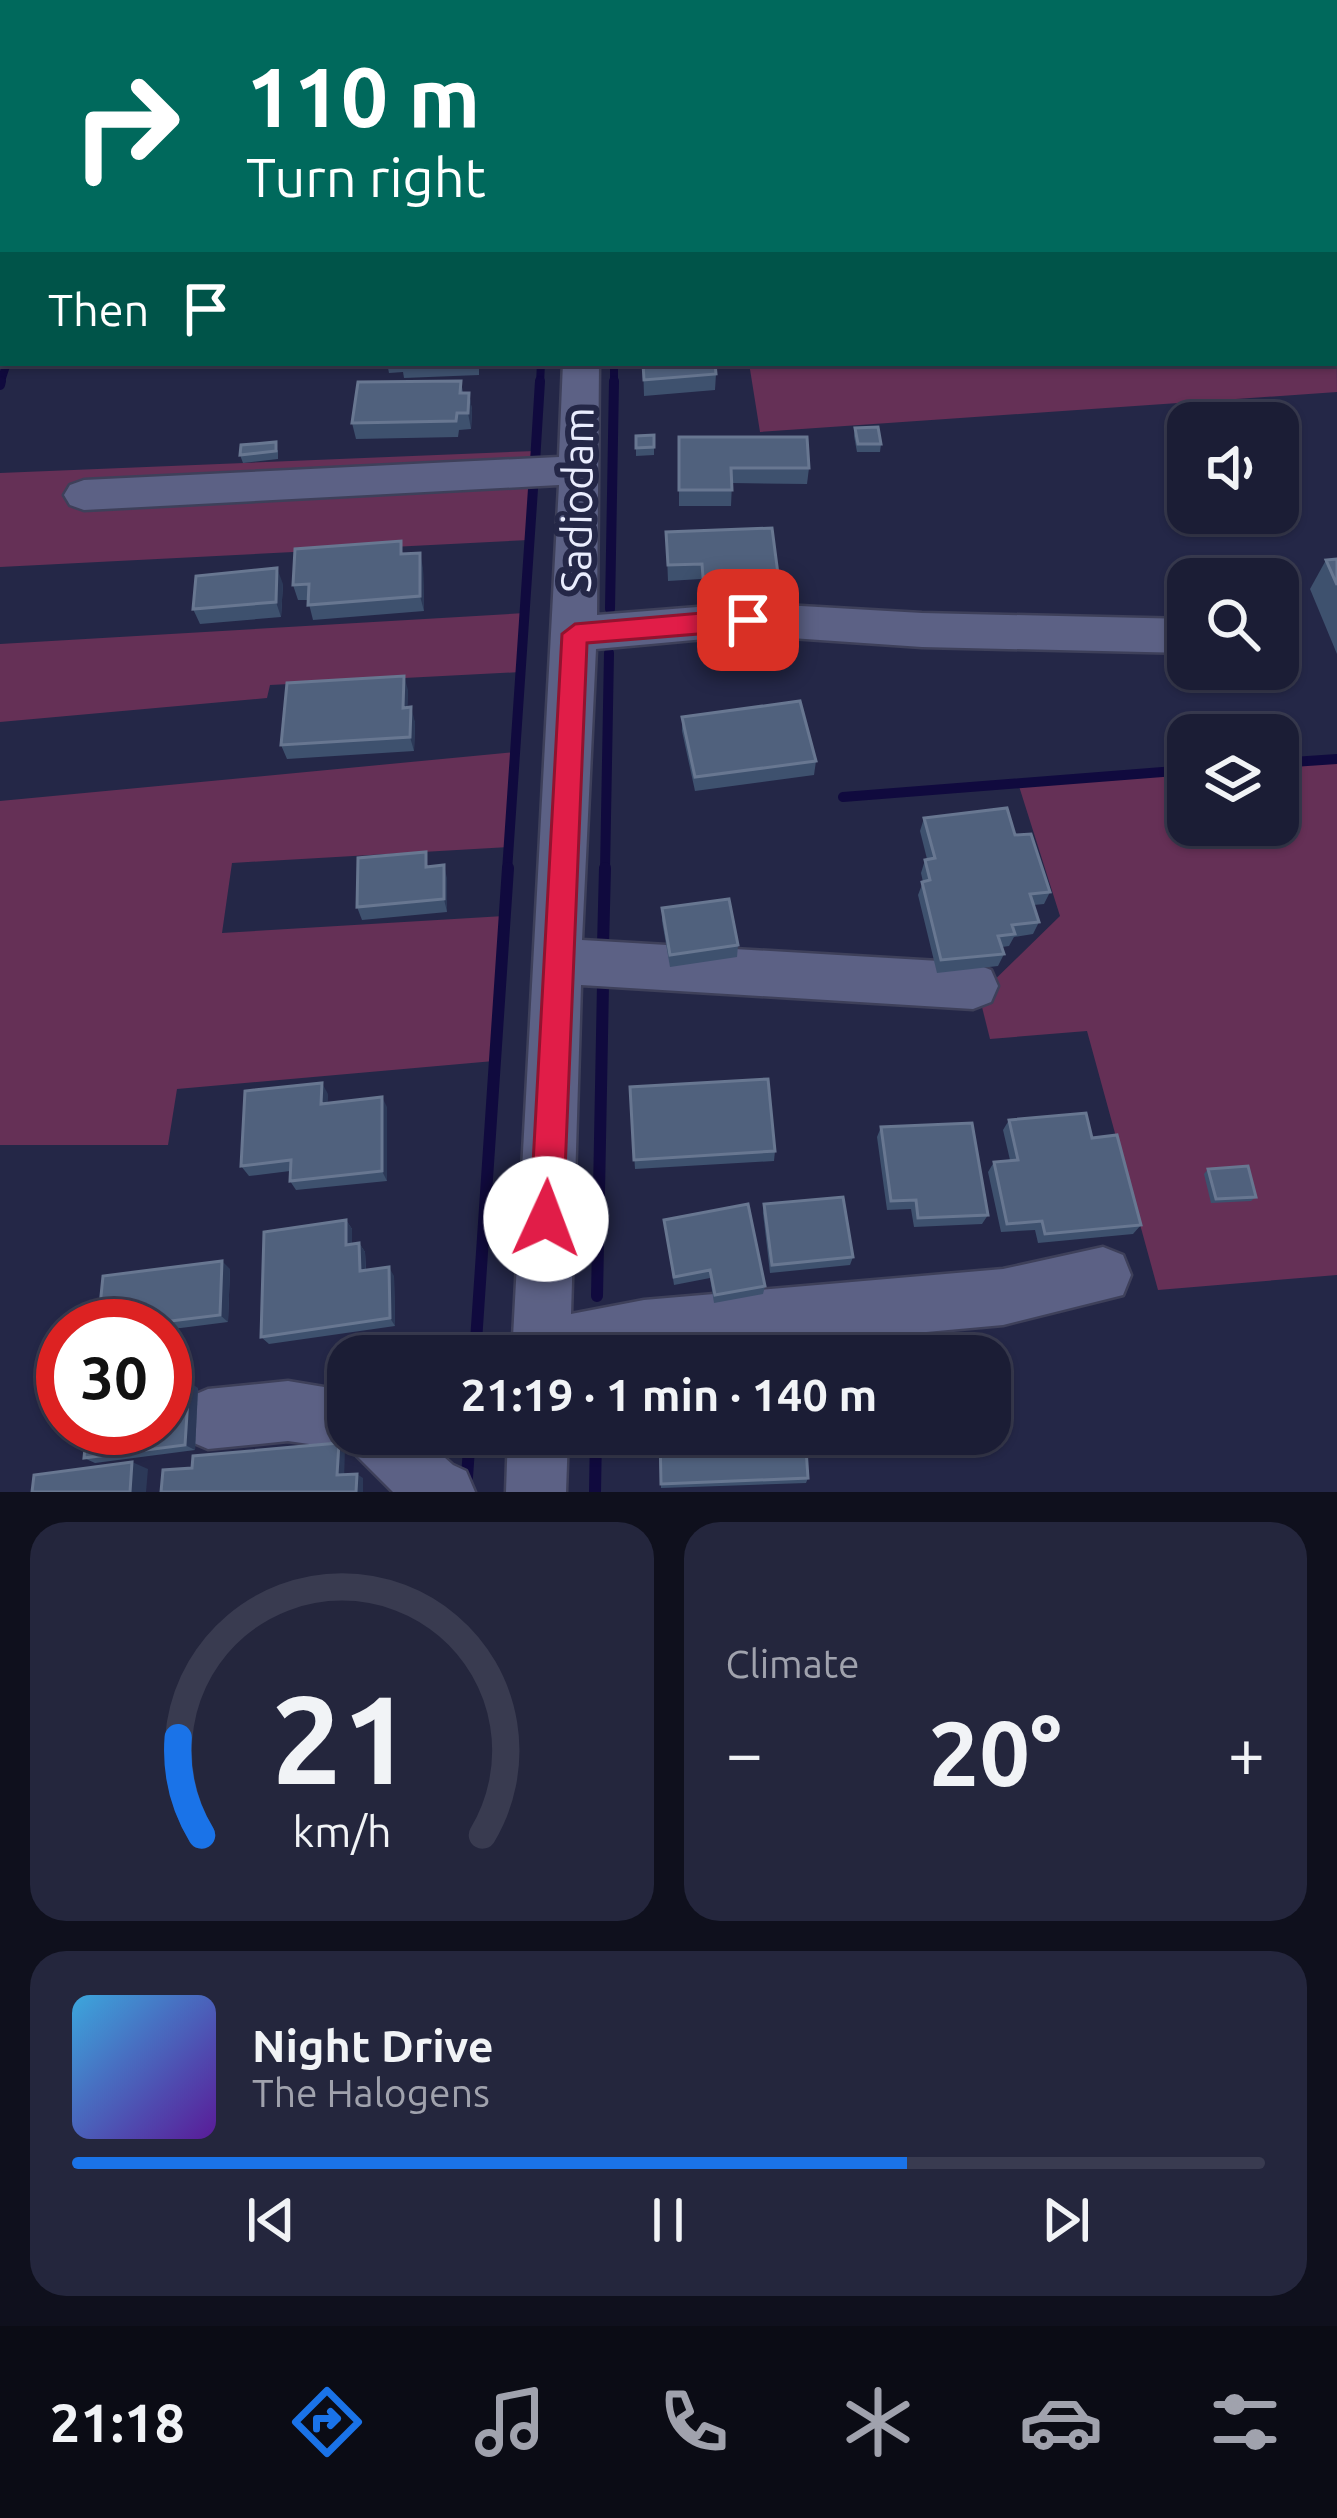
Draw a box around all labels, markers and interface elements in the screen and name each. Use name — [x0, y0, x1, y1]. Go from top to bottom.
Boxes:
icon: right — [48, 48, 204, 204]
text: 110 m — [246, 49, 480, 143]
text: Turn right — [246, 147, 486, 207]
icon: arrive — [173, 276, 239, 342]
text: Then — [48, 284, 149, 335]
map controls — [1167, 402, 1299, 846]
button: sound — [1167, 402, 1299, 534]
street label: Sadiodam — [551, 407, 602, 593]
button: search — [1167, 558, 1299, 690]
pin — [697, 569, 799, 671]
icon: arrive — [715, 587, 781, 653]
button: layers — [1167, 714, 1299, 846]
position arrow — [483, 1156, 609, 1282]
speed limit sign: 30 — [36, 1299, 192, 1455]
text: 21:19 · 1 min · 140 m — [461, 1369, 877, 1420]
text: Climate — [726, 1642, 860, 1685]
text: 21 — [271, 1668, 412, 1808]
text: 20° — [929, 1702, 1062, 1803]
text: − — [726, 1715, 763, 1789]
text: + — [1228, 1715, 1265, 1789]
text: km/h — [292, 1806, 391, 1854]
text: Night Drive — [252, 2020, 494, 2071]
text: The Halogens — [252, 2071, 490, 2114]
icon: previous — [238, 2187, 304, 2253]
icon: pause — [635, 2187, 701, 2253]
icon: next — [1033, 2187, 1099, 2253]
icon: directions — [285, 2380, 369, 2464]
icon: music — [468, 2380, 552, 2464]
icon: phone — [652, 2380, 736, 2464]
icon: climate — [836, 2380, 920, 2464]
icon: car — [1019, 2380, 1103, 2464]
icon: filters — [1203, 2380, 1287, 2464]
text: 21:18 — [50, 2392, 185, 2452]

